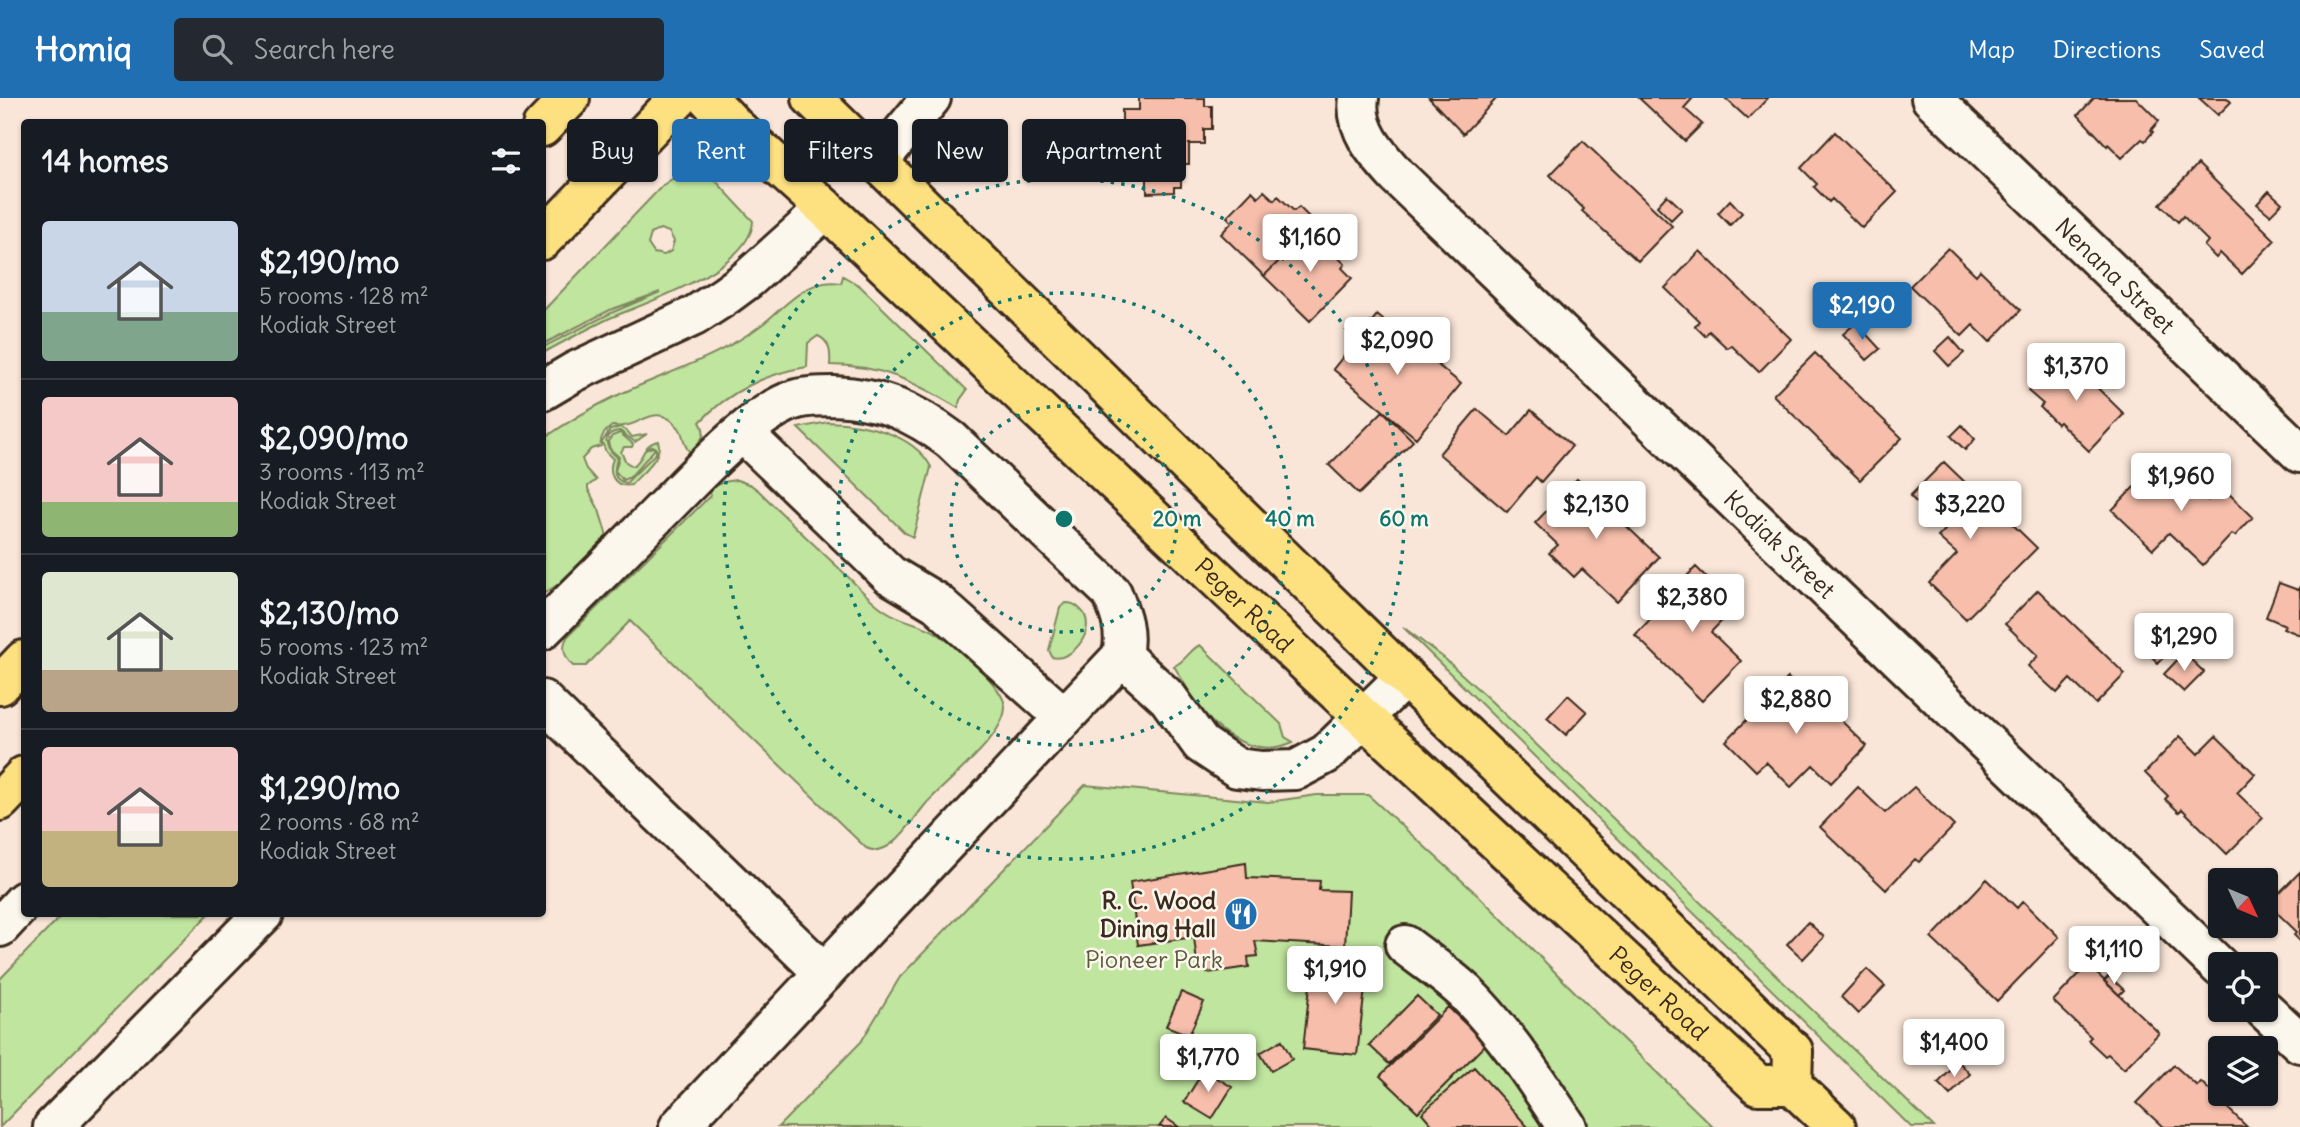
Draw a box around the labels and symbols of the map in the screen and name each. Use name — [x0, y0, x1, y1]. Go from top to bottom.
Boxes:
street label: Nenana Street — [2049, 211, 2182, 340]
pin: $1,160 — [1253, 214, 1367, 274]
pin: $2,190 — [1805, 282, 1919, 342]
pin: $2,090 — [1340, 317, 1454, 377]
pin: $1,370 — [2019, 344, 2133, 403]
pin: $1,960 — [2124, 454, 2238, 513]
pin: $2,130 — [1539, 482, 1653, 541]
pin: $3,220 — [1913, 482, 2027, 541]
street label: Kodiak Street — [1718, 483, 1842, 604]
text: 20 m — [1153, 505, 1202, 532]
text: 40 m — [1265, 505, 1315, 532]
text: 60 m — [1379, 505, 1429, 532]
centre of rings — [1052, 507, 1076, 531]
street label: Peger Road — [1189, 551, 1300, 659]
pin: $2,380 — [1635, 574, 1749, 634]
pin: $1,290 — [2127, 614, 2241, 673]
pin: $2,880 — [1739, 676, 1853, 736]
north arrow — [2208, 868, 2278, 938]
place label: R. C. Wood Dining Hall — [1100, 885, 1216, 943]
restaurant icon: R. C. Wood Dining Hall — [1222, 895, 1260, 933]
pin: $1,110 — [2057, 926, 2171, 986]
street label: Peger Road — [1603, 939, 1715, 1046]
park label: Pioneer Park — [1085, 944, 1223, 974]
pin: $1,910 — [1278, 946, 1392, 1006]
pin: $1,400 — [1897, 1020, 2011, 1079]
pin: $1,770 — [1151, 1034, 1265, 1094]

